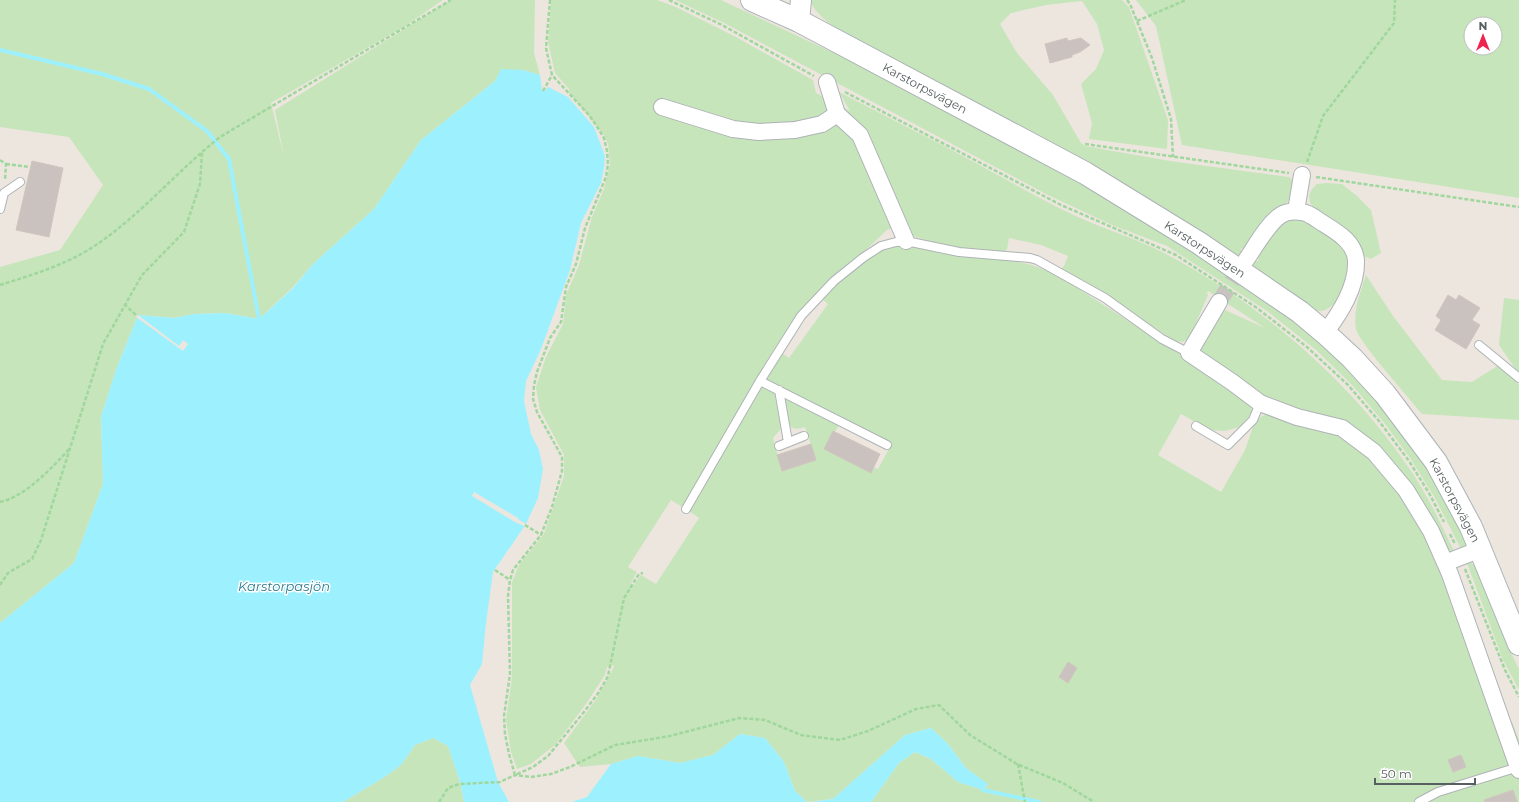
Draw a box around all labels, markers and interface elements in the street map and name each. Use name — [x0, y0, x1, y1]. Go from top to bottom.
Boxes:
north arrow — [1463, 16, 1503, 56]
text: N — [1479, 19, 1487, 33]
street label: Karstorpsvägen — [880, 59, 970, 117]
street label: Karstorpsvägen — [1162, 217, 1248, 281]
street label: Karstorpsvägen — [1426, 455, 1484, 545]
water label: Karstorpasjön — [238, 578, 330, 594]
scale bar — [1375, 760, 1475, 786]
text: 50 m — [1381, 766, 1412, 781]

